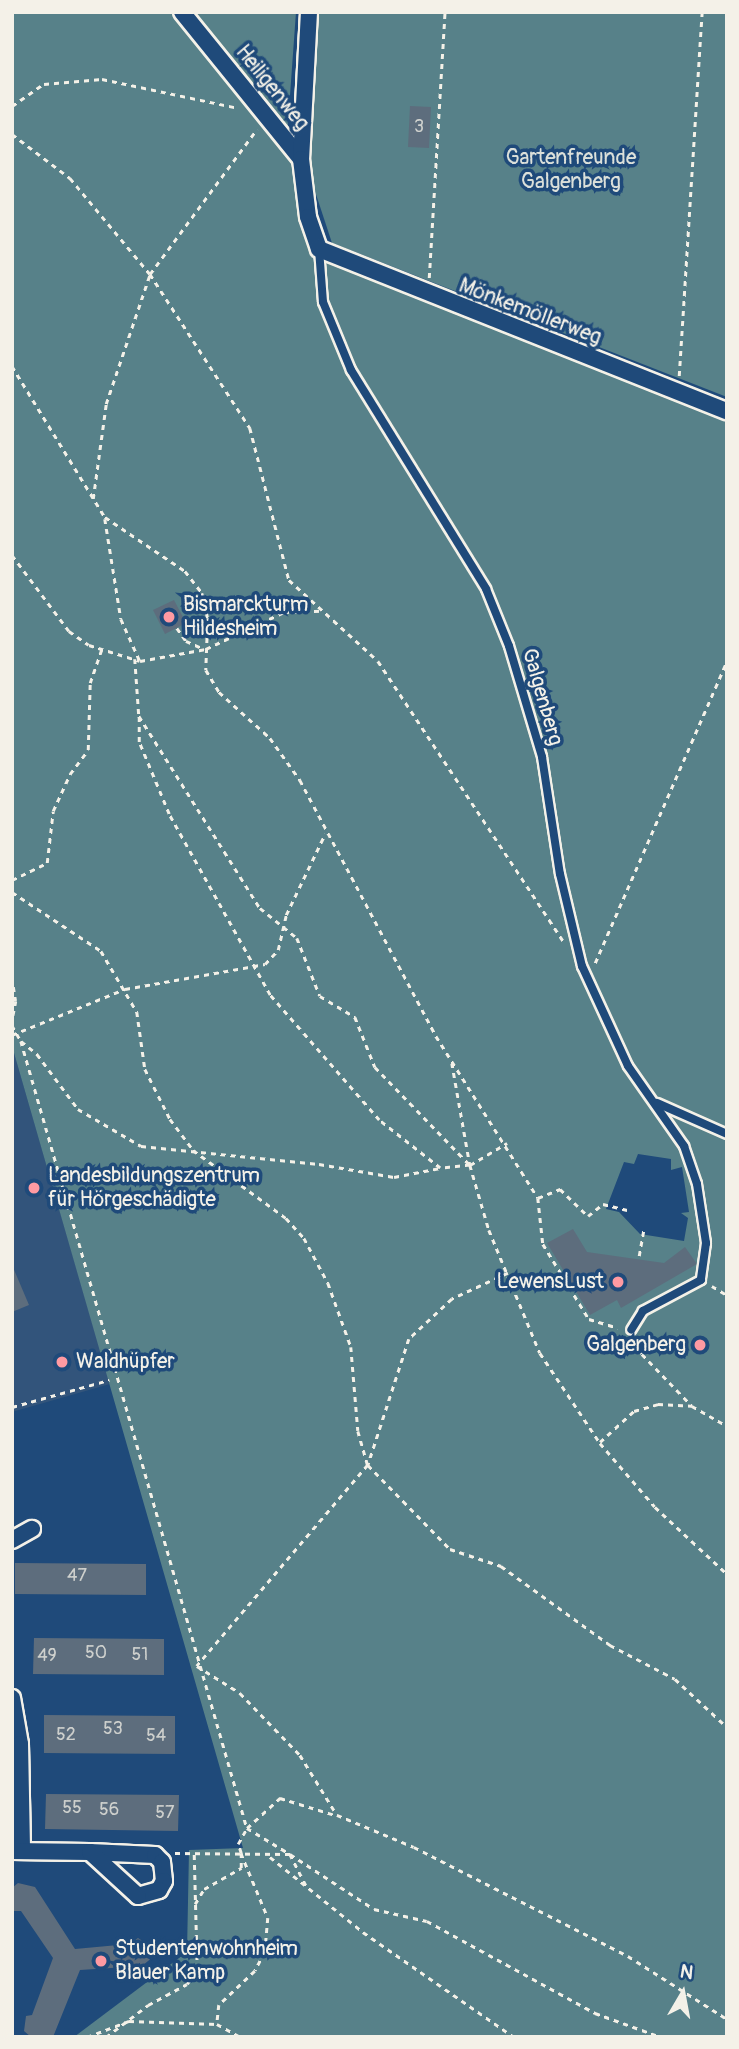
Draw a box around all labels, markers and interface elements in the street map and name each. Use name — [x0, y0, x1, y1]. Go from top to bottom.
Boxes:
street label: Heiligenweg — [230, 40, 314, 136]
house number: 3 — [414, 116, 424, 138]
park label: Gartenfreunde Galgenberg — [506, 145, 636, 195]
street label: Mönkemöllerweg — [455, 273, 605, 351]
place label: Bismarckturm Hildesheim — [183, 592, 309, 642]
marker: Bismarckturm Hildesheim — [161, 609, 177, 625]
street label: Galgenberg — [516, 646, 568, 748]
place label: Landesbildungszentrum für Hörgeschädigte — [48, 1163, 260, 1213]
marker: Landesbildungszentrum für Hörgeschädigte — [26, 1180, 42, 1196]
place label: LewensLust — [497, 1269, 604, 1295]
marker: LewensLust — [610, 1274, 626, 1290]
place label: Galgenberg — [586, 1332, 686, 1358]
marker: Galgenberg — [692, 1337, 708, 1353]
place label: Waldhüpfer — [76, 1349, 175, 1375]
marker: Waldhüpfer — [54, 1354, 70, 1370]
house number: 47 — [67, 1565, 87, 1587]
house number: 50 — [85, 1642, 107, 1664]
house number: 51 — [132, 1644, 148, 1666]
house number: 49 — [37, 1645, 57, 1667]
house number: 53 — [103, 1718, 123, 1740]
house number: 52 — [56, 1724, 76, 1746]
house number: 54 — [146, 1725, 166, 1747]
house number: 55 — [62, 1797, 82, 1819]
house number: 56 — [99, 1799, 119, 1821]
house number: 57 — [155, 1802, 175, 1824]
place label: Studentenwohnheim Blauer Kamp — [115, 1936, 298, 1986]
marker: Studentenwohnheim Blauer Kamp — [93, 1953, 109, 1969]
north arrow — [648, 1958, 718, 2028]
text: N — [678, 1959, 695, 1985]

